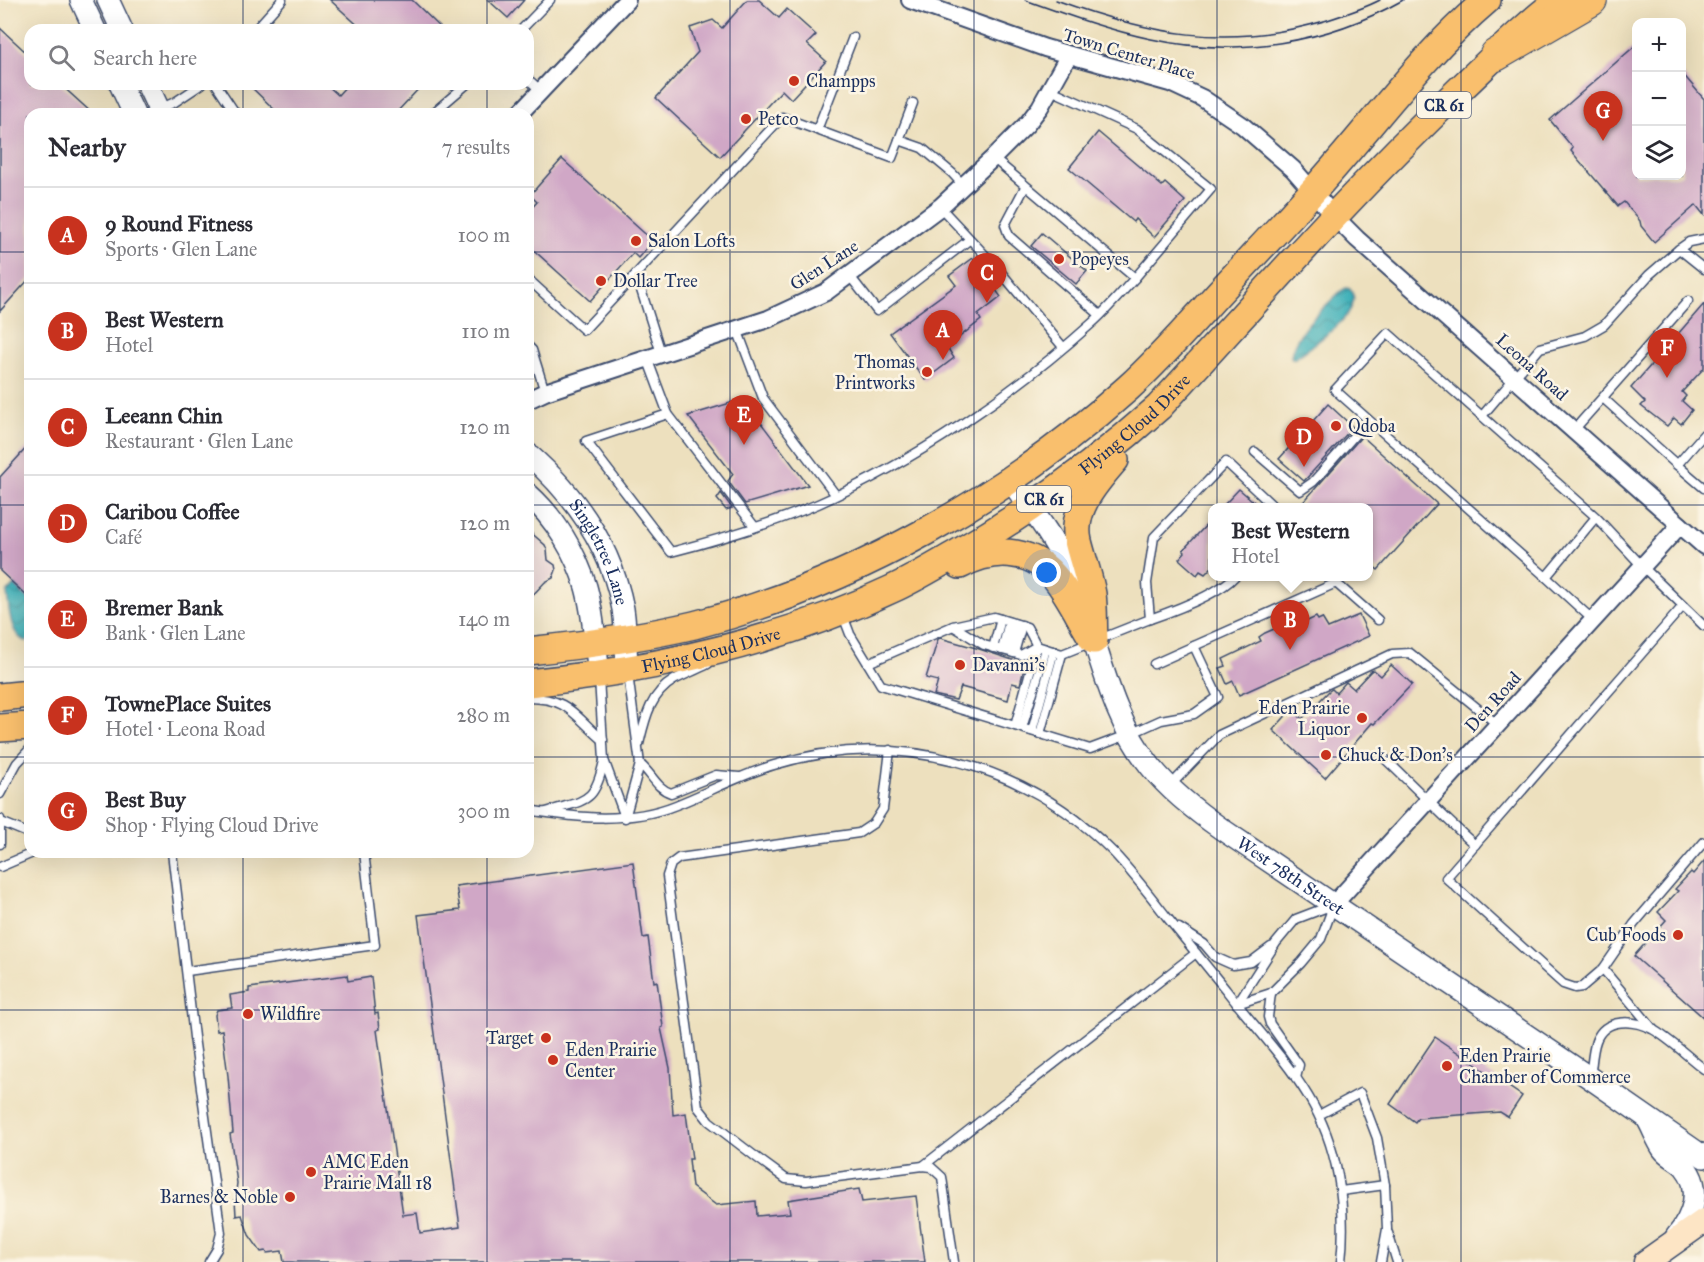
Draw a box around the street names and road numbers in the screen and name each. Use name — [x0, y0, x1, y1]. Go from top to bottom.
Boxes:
street label: Town Center Place — [1060, 23, 1198, 85]
road number: CR 61 — [1417, 92, 1471, 118]
street label: Glen Lane — [786, 235, 862, 295]
street label: Leona Road — [1491, 329, 1573, 405]
street label: Flying Cloud Drive — [1074, 369, 1195, 480]
road number: CR 61 — [1017, 486, 1071, 512]
street label: Singletree Lane — [564, 494, 633, 607]
street label: Flying Cloud Drive — [640, 622, 783, 678]
street label: Den Road — [1460, 667, 1526, 737]
street label: West 78th Street — [1233, 832, 1349, 920]

